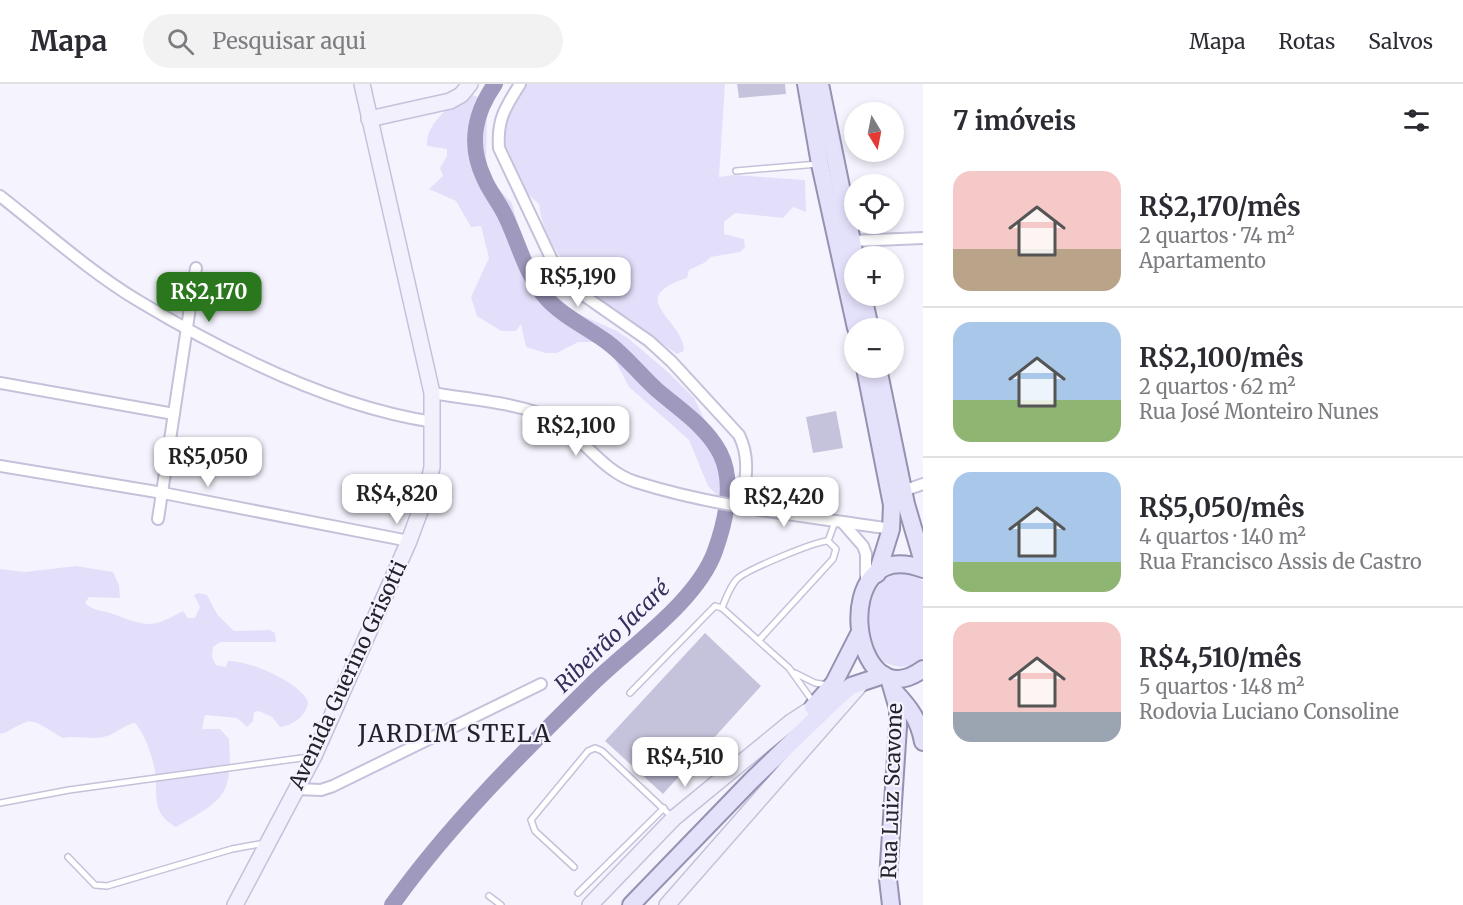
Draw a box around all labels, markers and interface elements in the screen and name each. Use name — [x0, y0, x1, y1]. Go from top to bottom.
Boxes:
search box — [143, 14, 563, 68]
text: Mapa — [30, 23, 107, 59]
icon: search — [164, 25, 197, 58]
text: Pesquisar aqui — [212, 27, 366, 55]
text: Mapa — [1189, 28, 1246, 55]
text: Rotas — [1279, 28, 1335, 55]
text: Salvos — [1368, 28, 1433, 55]
north arrow — [844, 102, 904, 162]
map controls — [844, 102, 904, 378]
text: 7 imóveis — [953, 104, 1076, 137]
icon: filters — [1400, 104, 1433, 137]
button: locate — [844, 174, 904, 234]
text: R$2,170/mês — [1139, 190, 1301, 223]
icon: home — [1001, 195, 1073, 267]
text: 2 quartos · 74 m² — [1139, 223, 1295, 248]
button: + — [844, 246, 904, 306]
text: Apartamento — [1139, 248, 1266, 273]
pin: R$5,190 — [523, 257, 633, 308]
text: R$5,190 — [540, 264, 616, 289]
pin: R$2,170 — [154, 272, 264, 323]
text: R$2,170 — [171, 279, 247, 304]
button: − — [844, 318, 904, 378]
text: R$2,100/mês — [1139, 341, 1304, 374]
icon: home — [1001, 346, 1073, 418]
text: 2 quartos · 62 m² — [1139, 374, 1296, 399]
text: Rua José Monteiro Nunes — [1139, 399, 1379, 424]
pin: R$2,100 — [521, 406, 631, 457]
text: R$2,100 — [536, 413, 616, 438]
pin: R$5,050 — [153, 437, 263, 488]
text: R$5,050 — [168, 444, 248, 469]
pin: R$4,820 — [342, 474, 452, 525]
pin: R$2,420 — [729, 477, 839, 528]
text: R$4,820 — [356, 481, 438, 506]
text: R$2,420 — [744, 484, 824, 509]
text: R$5,050/mês — [1139, 491, 1305, 524]
icon: home — [1001, 496, 1073, 568]
text: 4 quartos · 140 m² — [1139, 524, 1306, 549]
text: Rua Francisco Assis de Castro — [1139, 549, 1422, 574]
street label: Avenida Guerino Grisotti — [282, 556, 413, 795]
water label: Ribeirão Jacaré — [548, 573, 676, 698]
text: R$4,510/mês — [1139, 641, 1302, 674]
icon: home — [1001, 646, 1073, 718]
text: 5 quartos · 148 m² — [1139, 674, 1304, 699]
text: Rodovia Luciano Consoline — [1139, 699, 1399, 724]
street label: Rua Luiz Scavone — [875, 703, 908, 879]
district label: JARDIM STELA — [357, 718, 552, 749]
pin: R$4,510 — [630, 737, 740, 788]
text: R$4,510 — [646, 744, 724, 769]

